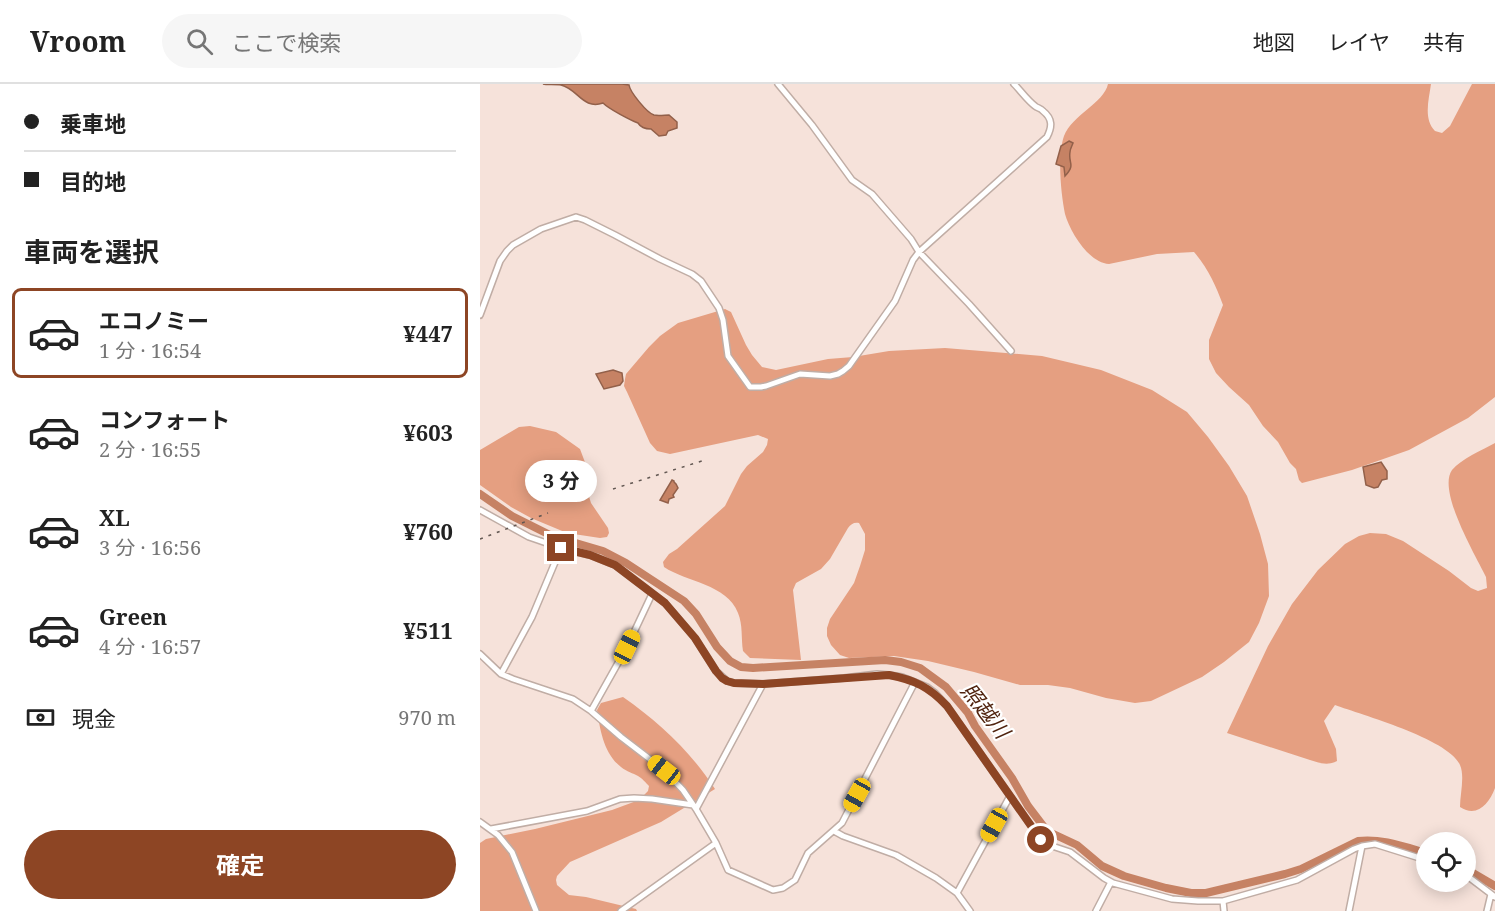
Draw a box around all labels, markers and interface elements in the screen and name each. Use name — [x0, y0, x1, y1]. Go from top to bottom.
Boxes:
search box — [162, 14, 582, 68]
text: Vroom — [30, 22, 126, 60]
icon: search — [183, 25, 216, 58]
text: ここで検索 — [231, 27, 341, 57]
text: 地図 — [1253, 28, 1295, 56]
text: レイヤ — [1328, 28, 1390, 56]
text: 共有 — [1423, 28, 1465, 56]
text: 乗車地 — [60, 108, 126, 138]
text: 目的地 — [60, 166, 126, 196]
text: 車両を選択 — [24, 233, 159, 270]
text: エコノミー — [99, 305, 209, 335]
icon: car — [27, 306, 81, 360]
text: ¥447 — [403, 318, 453, 348]
text: 1 分 · 16:54 — [99, 337, 201, 364]
text: コンフォート — [99, 404, 230, 434]
icon: car — [27, 405, 81, 459]
text: ¥603 — [403, 417, 453, 447]
text: 2 分 · 16:55 — [99, 436, 201, 463]
callout: 3 分 — [525, 461, 597, 503]
text: 3 分 — [543, 467, 579, 494]
text: XL — [99, 502, 130, 532]
icon: car — [27, 504, 81, 558]
text: ¥760 — [403, 516, 453, 546]
text: 3 分 · 16:56 — [99, 534, 201, 561]
route end — [547, 534, 574, 561]
text: Green — [99, 601, 167, 631]
icon: car — [27, 603, 81, 657]
text: ¥511 — [403, 615, 453, 645]
car — [611, 627, 643, 667]
text: 4 分 · 16:57 — [99, 633, 201, 660]
water label: 照越川 — [955, 677, 1017, 745]
icon: cash — [24, 701, 57, 734]
text: 現金 — [72, 703, 116, 733]
text: 970 m — [398, 704, 456, 731]
car — [644, 752, 684, 788]
car — [840, 775, 874, 815]
car — [977, 805, 1011, 845]
route start — [1027, 826, 1054, 853]
button: 確定 — [24, 830, 456, 899]
map controls — [1416, 832, 1476, 892]
button: locate — [1416, 832, 1476, 892]

